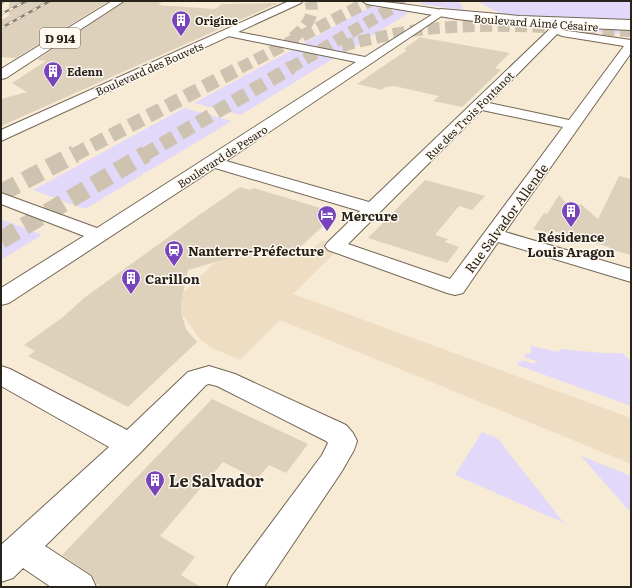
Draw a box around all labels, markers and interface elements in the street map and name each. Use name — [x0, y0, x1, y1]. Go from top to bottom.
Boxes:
building icon: Origine — [170, 9, 192, 37]
street label: Boulevard Aimé Césaire — [473, 10, 599, 34]
place label: Origine — [195, 12, 238, 28]
road number: D 914 — [40, 28, 80, 48]
street label: Boulevard des Bouvets — [93, 37, 206, 99]
building icon: Edenn — [42, 60, 64, 88]
place label: Edenn — [67, 63, 103, 79]
street label: Rue des Trois Fontanot — [421, 67, 517, 163]
street label: Boulevard de Pesaro — [174, 121, 270, 191]
street label: Rue Salvador Allende — [460, 159, 552, 277]
building icon: Résidence Louis Aragon — [560, 200, 582, 228]
hotel icon: Mercure — [316, 204, 338, 232]
place label: Mercure — [341, 206, 398, 225]
place label: Résidence Louis Aragon — [527, 227, 615, 261]
station icon: Nanterre-Préfecture — [163, 239, 185, 267]
place label: Nanterre-Préfecture — [188, 241, 324, 260]
building icon: Carillon — [120, 267, 142, 295]
place label: Carillon — [145, 269, 200, 288]
place label: Le Salvador — [169, 468, 264, 492]
building icon: Le Salvador — [144, 469, 166, 497]

